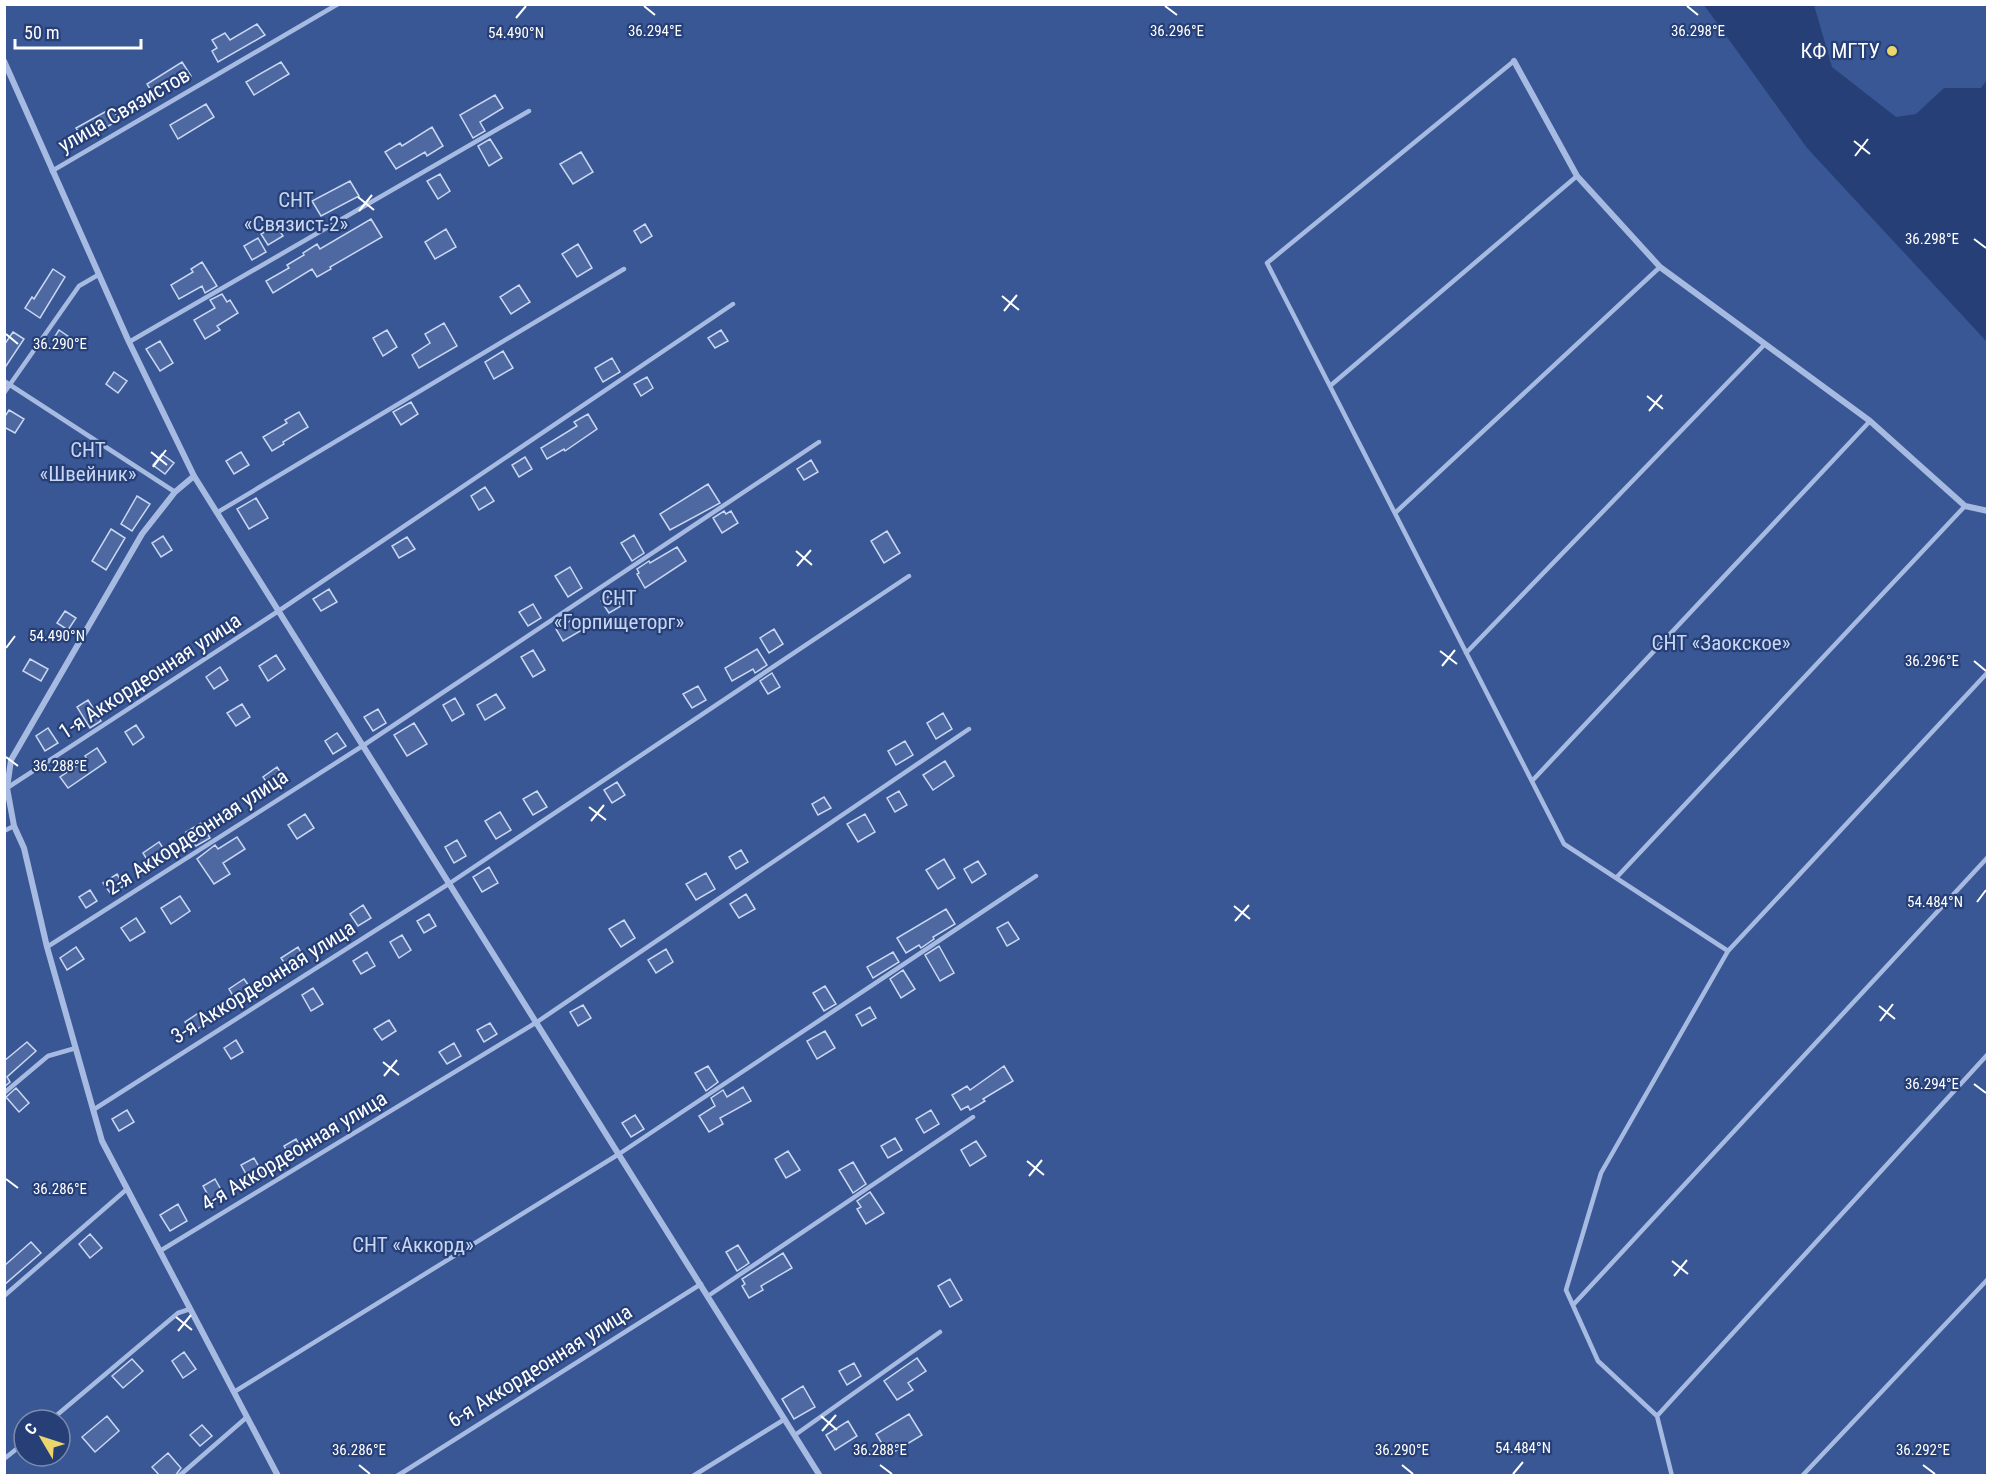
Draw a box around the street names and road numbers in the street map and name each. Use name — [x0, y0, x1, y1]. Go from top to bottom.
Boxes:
street label: улица Связистов — [54, 63, 194, 157]
street label: 1-я Аккордеонная улица — [54, 608, 246, 744]
street label: 2-я Аккордеонная улица — [101, 764, 293, 900]
street label: 3-я Аккордеонная улица — [167, 916, 359, 1048]
street label: 4-я Аккордеонная улица — [197, 1086, 391, 1216]
street label: 6-я Аккордеонная улица — [444, 1300, 636, 1432]

